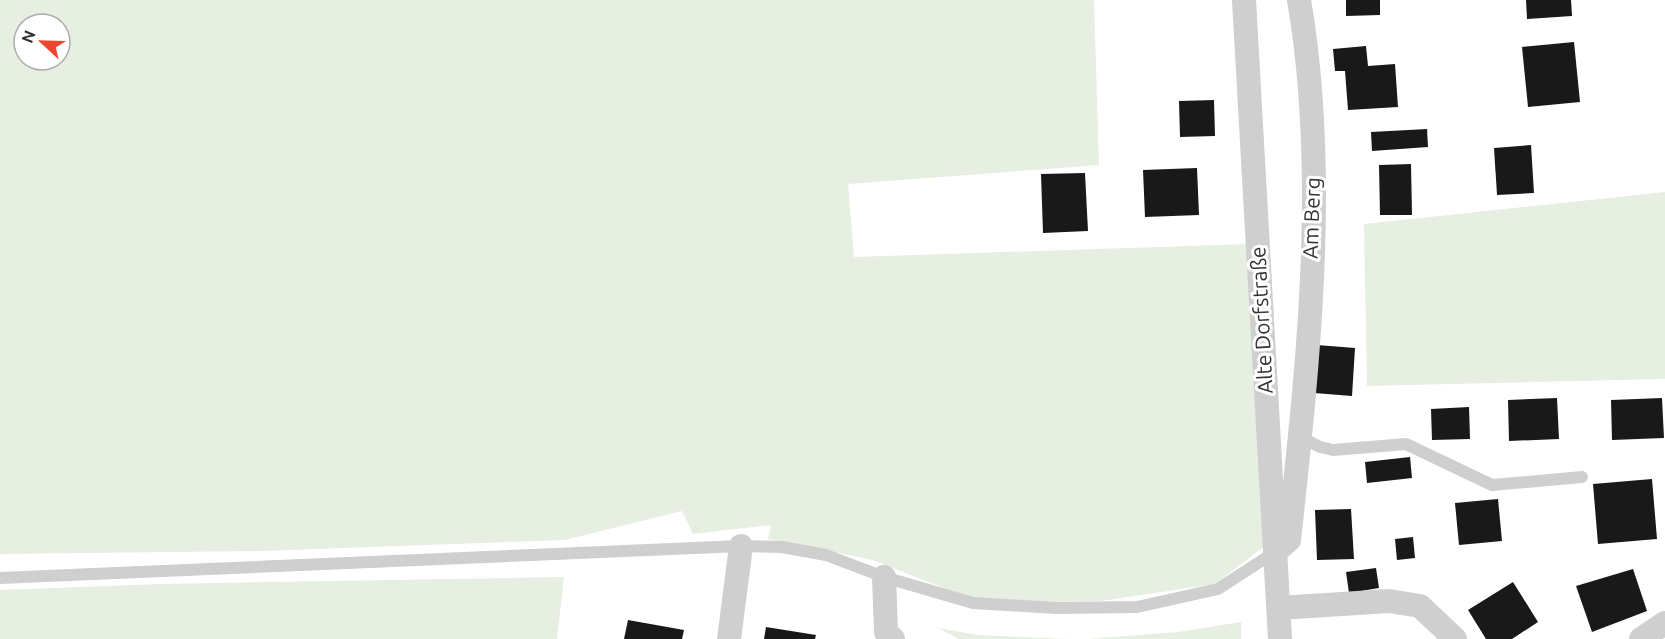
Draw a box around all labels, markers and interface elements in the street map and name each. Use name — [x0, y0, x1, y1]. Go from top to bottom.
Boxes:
north arrow — [12, 12, 72, 72]
text: N — [18, 27, 39, 45]
street label: Am Berg — [1298, 177, 1324, 259]
street label: Alte Dorfstraße — [1245, 246, 1277, 394]

